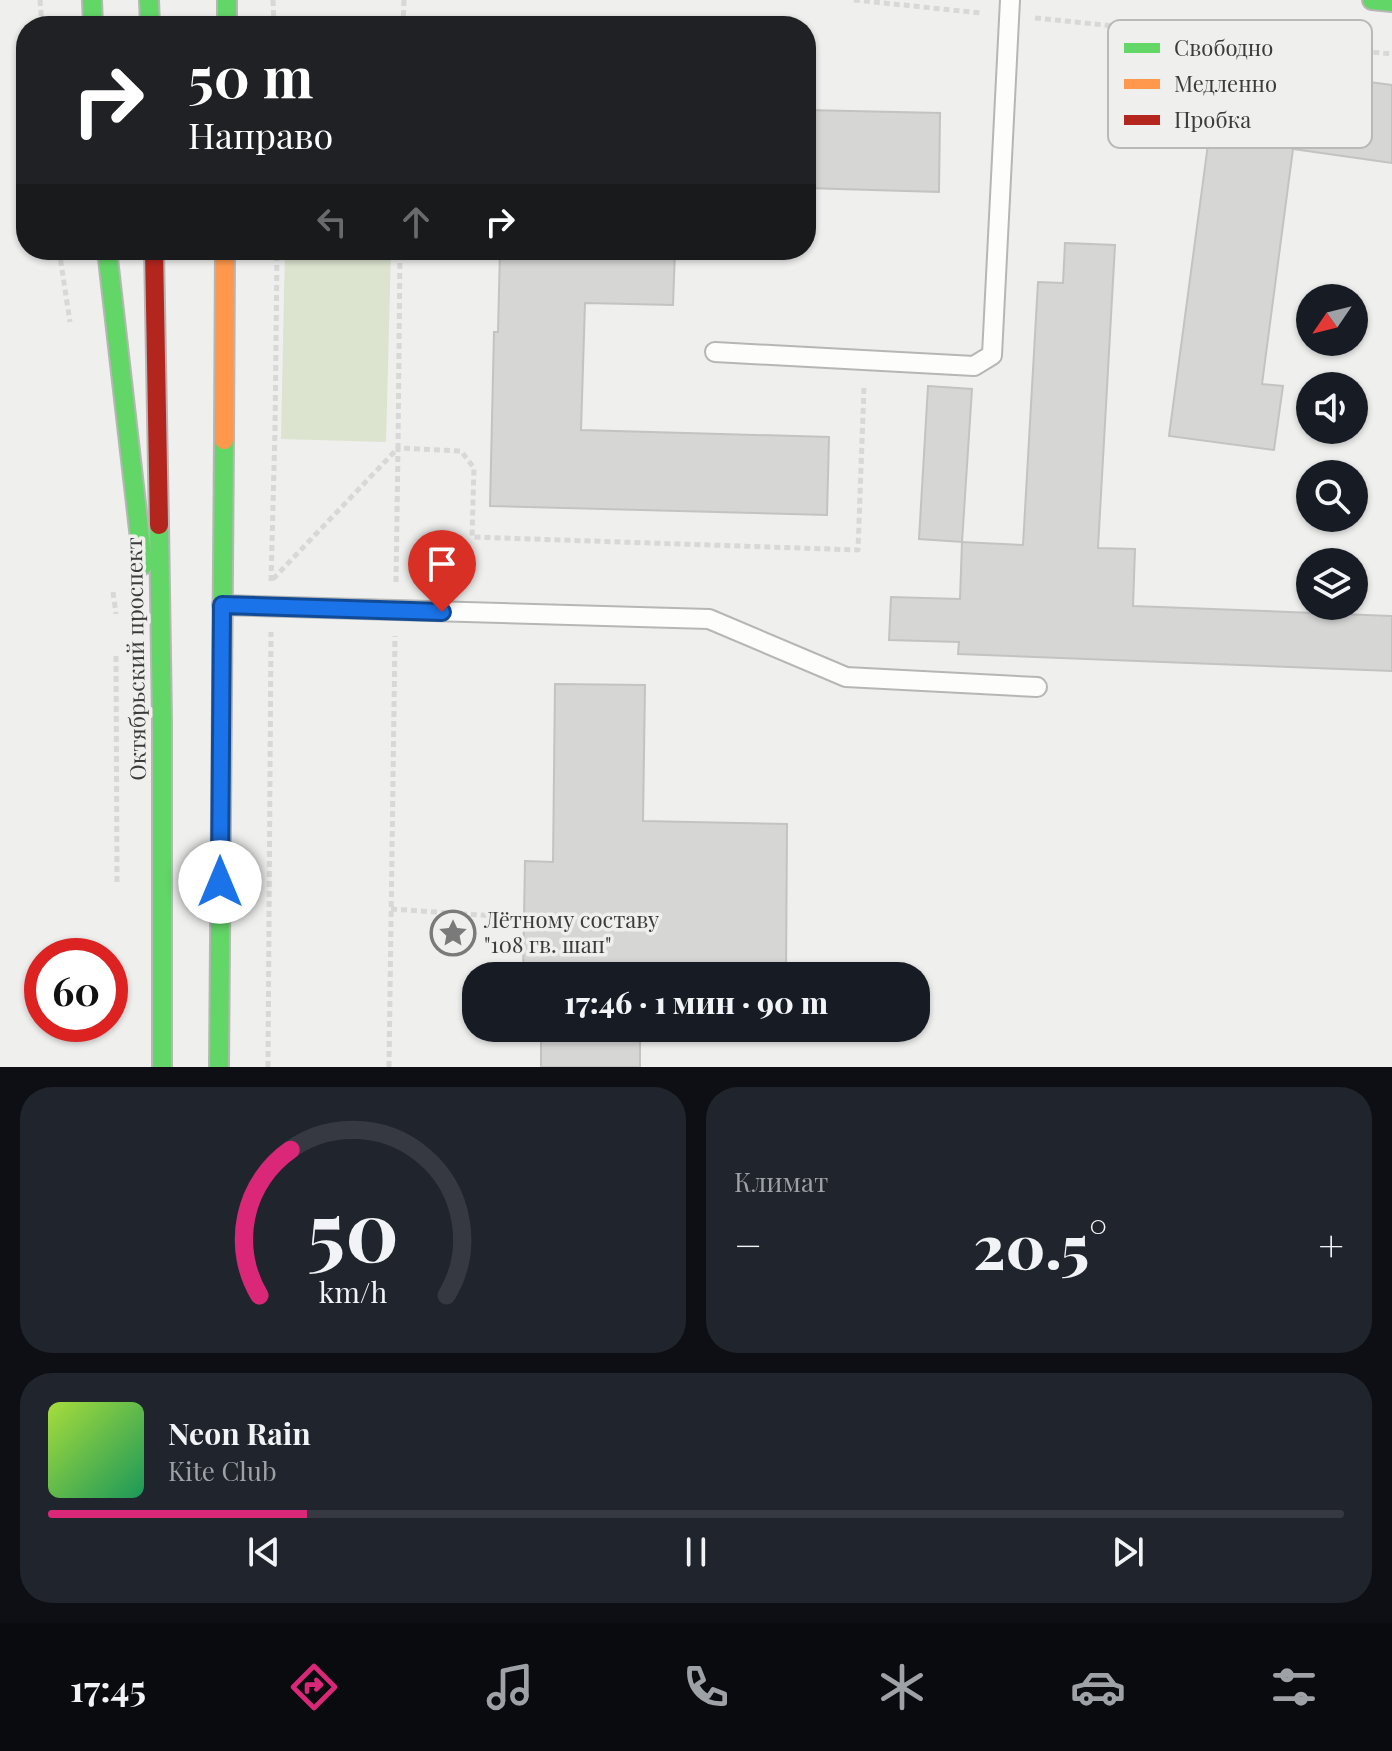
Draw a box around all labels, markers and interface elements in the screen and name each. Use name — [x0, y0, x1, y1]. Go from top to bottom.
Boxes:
legend — [1108, 20, 1372, 148]
text: Свободно — [1174, 32, 1273, 62]
text: 50 m — [188, 38, 314, 113]
icon: right — [56, 48, 160, 152]
text: Медленно — [1174, 68, 1277, 98]
text: Пробка — [1174, 104, 1251, 134]
text: Направо — [188, 110, 333, 158]
icon: left — [310, 200, 354, 244]
icon: ahead — [394, 200, 438, 244]
icon: right — [478, 200, 522, 244]
north arrow — [1296, 284, 1368, 356]
map controls — [1296, 284, 1368, 620]
button: sound — [1296, 372, 1368, 444]
button: search — [1296, 460, 1368, 532]
pin — [408, 530, 476, 612]
street label: Октябрьский проспект — [118, 537, 152, 781]
icon: arrive — [420, 542, 464, 586]
button: layers — [1296, 548, 1368, 620]
position arrow — [178, 840, 262, 924]
place label: Лётному составу "108 гв. шап" — [483, 904, 659, 959]
place icon: Лётному составу "108 гв. шап" — [429, 909, 477, 957]
speed limit sign: 60 — [24, 938, 128, 1042]
text: 17:46 · 1 мин · 90 m — [564, 982, 828, 1022]
text: Климат — [734, 1164, 828, 1199]
text: 50 — [307, 1172, 399, 1283]
text: 20.5° — [973, 1204, 1107, 1284]
text: − — [734, 1214, 762, 1273]
text: + — [1318, 1214, 1344, 1273]
text: km/h — [319, 1272, 387, 1310]
text: Neon Rain — [168, 1413, 311, 1453]
text: Kite Club — [168, 1453, 277, 1488]
icon: previous — [242, 1530, 286, 1574]
icon: pause — [674, 1530, 718, 1574]
icon: next — [1106, 1530, 1150, 1574]
icon: directions — [286, 1659, 342, 1715]
icon: music — [482, 1659, 538, 1715]
icon: phone — [678, 1659, 734, 1715]
icon: climate — [874, 1659, 930, 1715]
icon: car — [1070, 1659, 1126, 1715]
icon: filters — [1266, 1659, 1322, 1715]
text: 17:45 — [70, 1663, 146, 1711]

